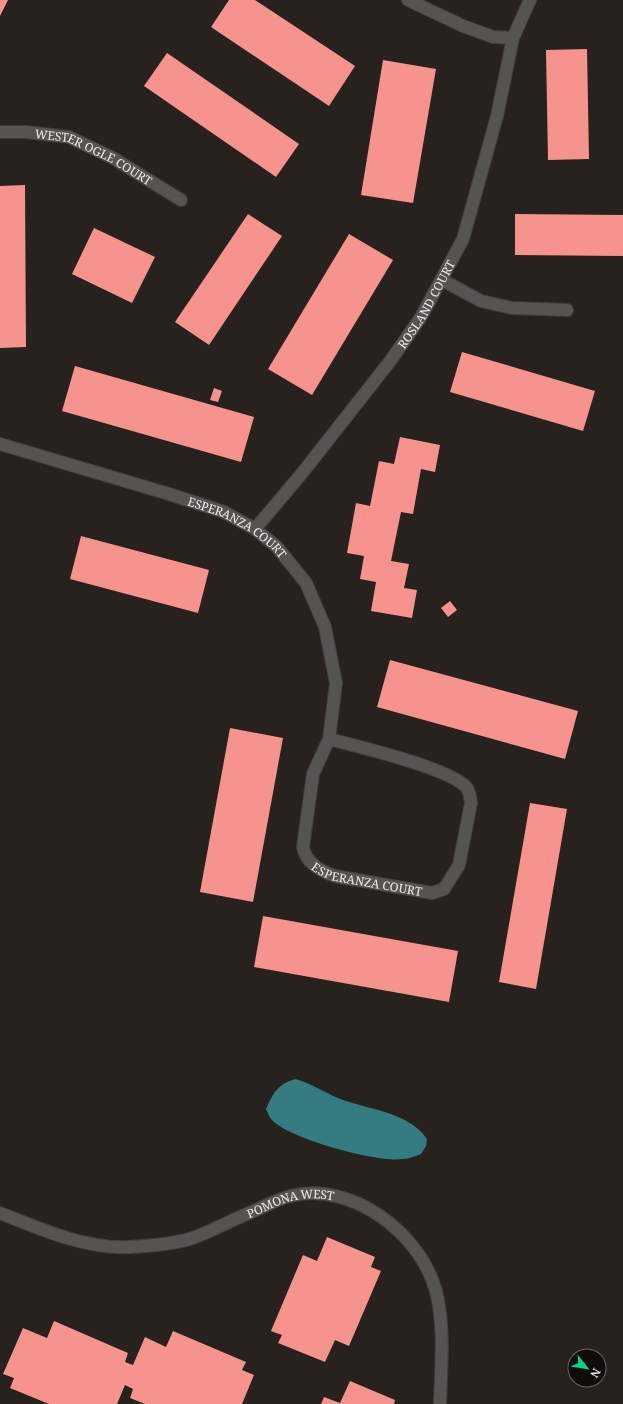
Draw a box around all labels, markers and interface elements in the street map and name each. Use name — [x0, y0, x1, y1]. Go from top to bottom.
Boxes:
street label: WESTER OGLE COURT — [34, 125, 156, 189]
street label: ROSLAND COURT — [393, 256, 459, 352]
street label: ESPERANZA COURT — [186, 492, 291, 562]
street label: ESPERANZA COURT — [308, 858, 424, 900]
street label: POMONA WEST — [244, 1185, 336, 1222]
north arrow — [567, 1348, 607, 1388]
text: N — [587, 1366, 605, 1381]

